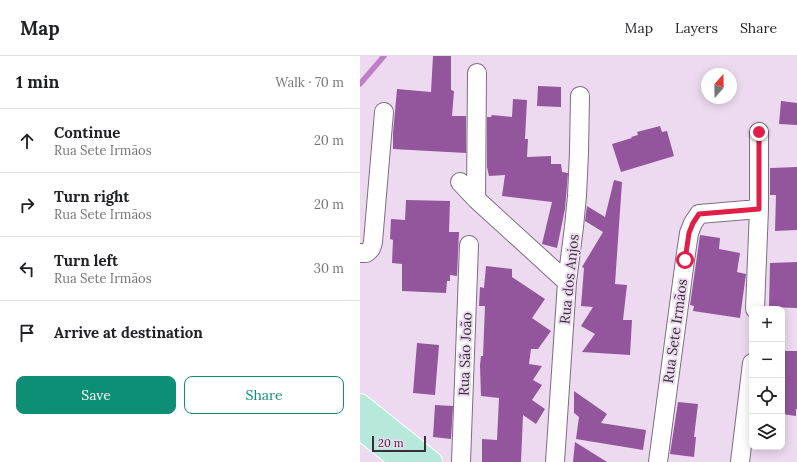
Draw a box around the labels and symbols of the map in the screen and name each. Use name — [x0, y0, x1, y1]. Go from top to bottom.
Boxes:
north arrow — [701, 68, 737, 104]
route end — [750, 123, 768, 141]
street label: Rua dos Anjos — [555, 233, 583, 325]
route start — [676, 251, 694, 269]
street label: Rua Sete Irmãos — [659, 278, 691, 384]
street label: Rua São João — [455, 312, 475, 396]
scale bar — [372, 434, 426, 453]

